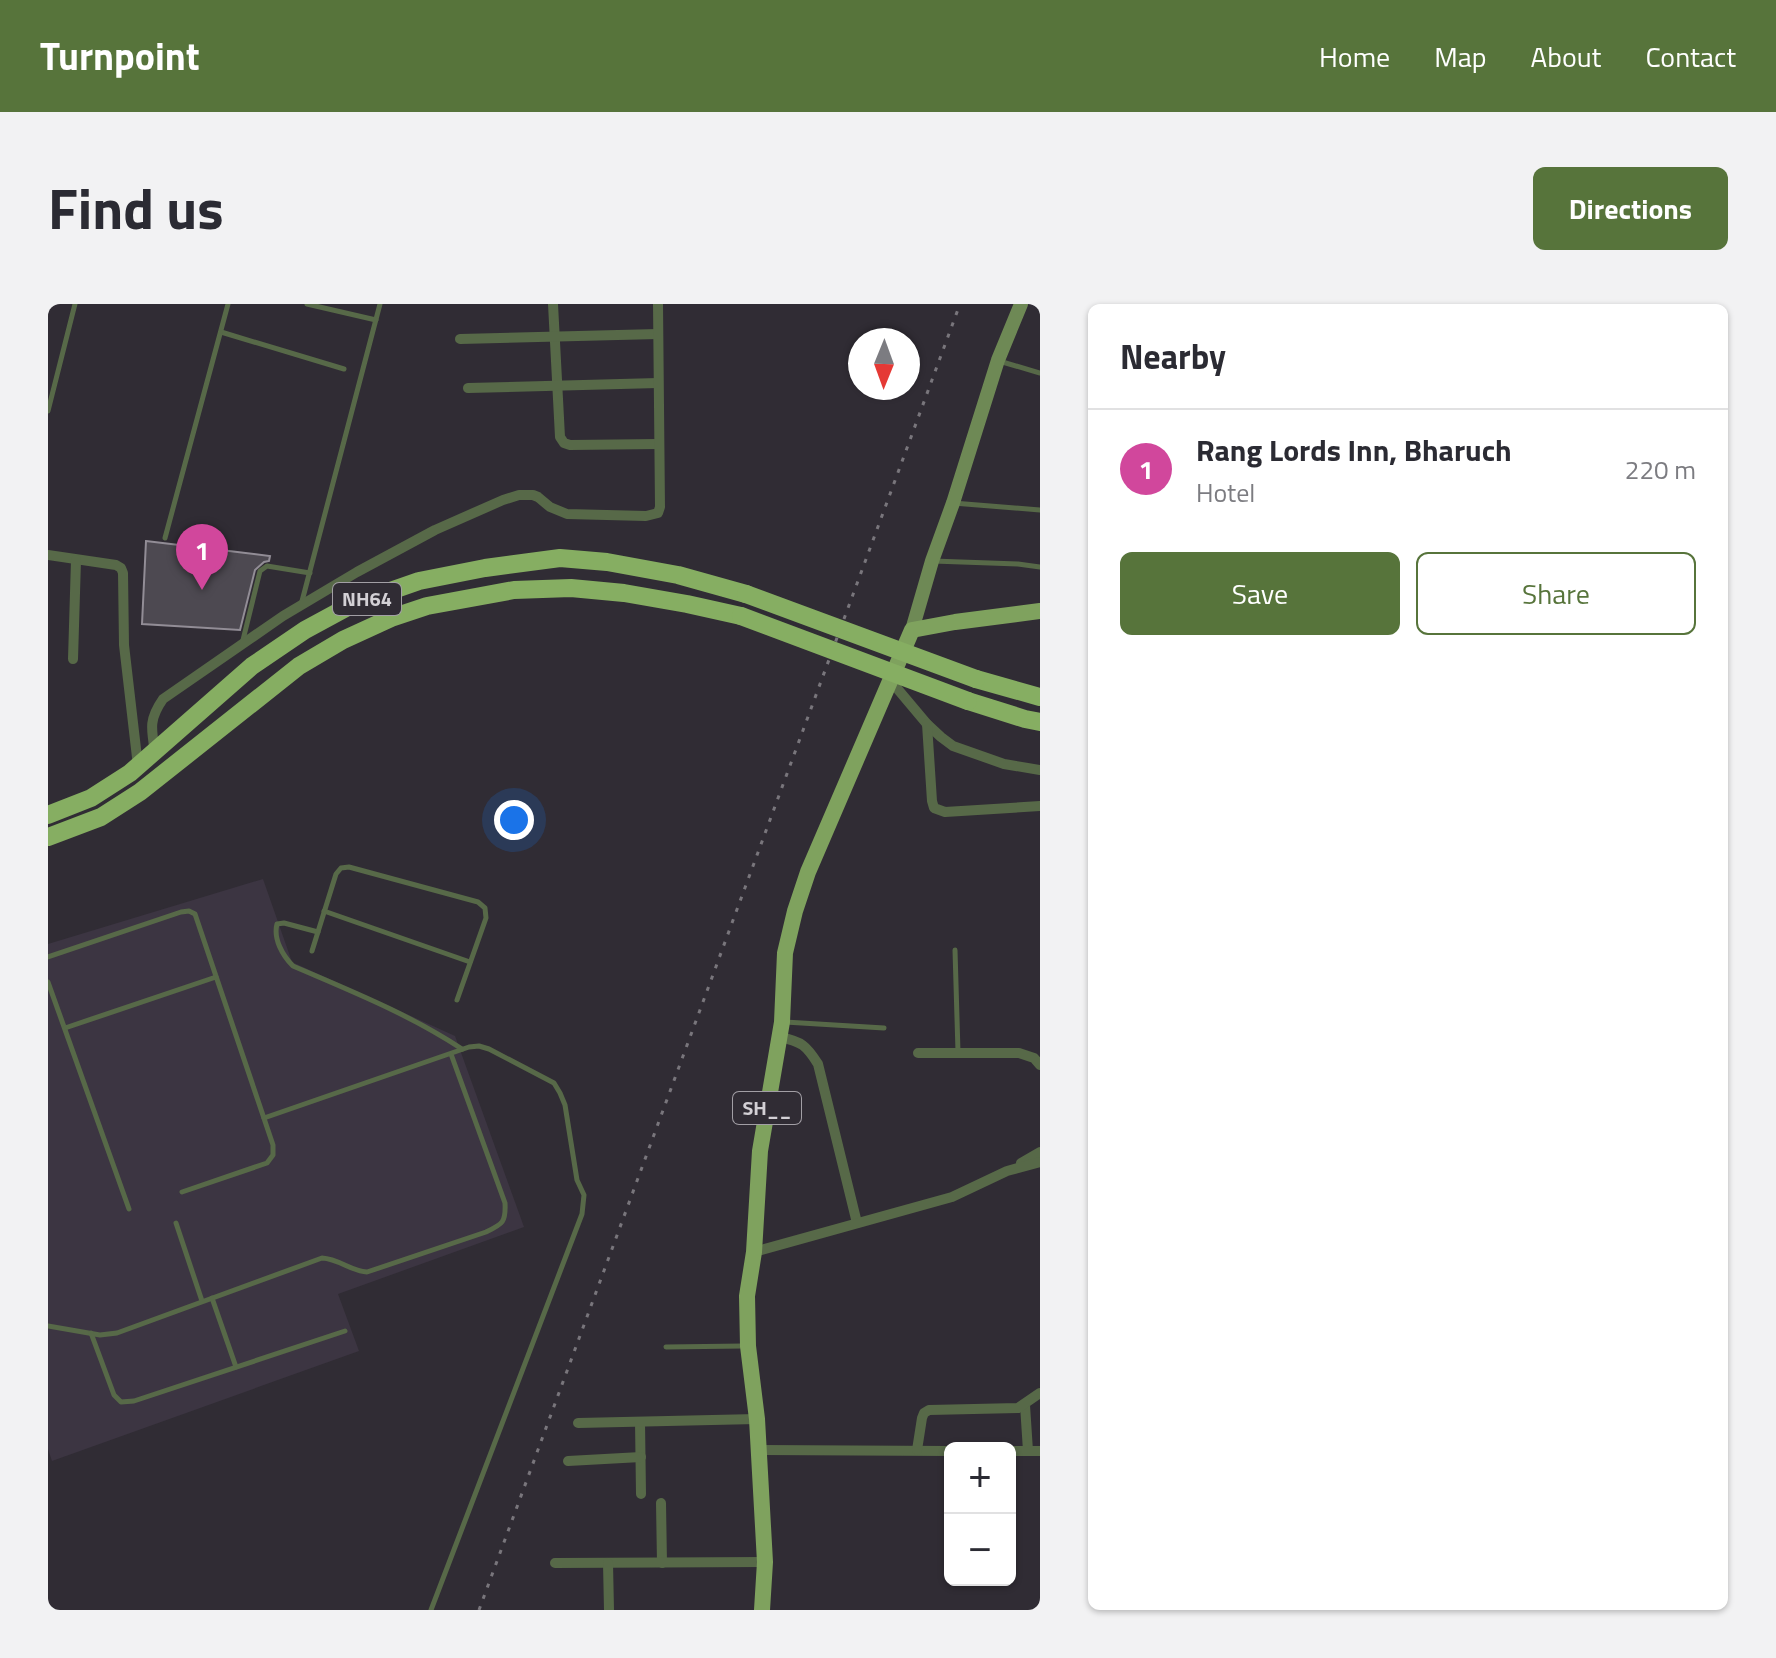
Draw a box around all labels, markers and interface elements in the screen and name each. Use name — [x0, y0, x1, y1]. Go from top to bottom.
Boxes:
text: Turnpoint — [40, 27, 200, 85]
text: Home — [1319, 35, 1390, 78]
text: Map — [1434, 35, 1487, 78]
text: About — [1531, 35, 1601, 78]
text: Contact — [1645, 35, 1736, 78]
text: Find us — [48, 166, 224, 251]
button: Directions — [1533, 167, 1728, 250]
north arrow — [848, 328, 920, 400]
text: Nearby — [1120, 330, 1226, 382]
text: Rang Lords Inn, Bharuch — [1196, 427, 1512, 473]
text: 1 — [1139, 450, 1153, 489]
text: 220 m — [1625, 450, 1696, 489]
text: Hotel — [1196, 473, 1255, 512]
pin: 1 — [176, 524, 228, 590]
button: Save — [1120, 552, 1400, 635]
button: Share — [1416, 552, 1696, 635]
road number: NH64 — [333, 583, 401, 615]
your location — [494, 800, 534, 840]
road number: SH__ — [733, 1092, 801, 1124]
map controls — [944, 1442, 1016, 1586]
button: + — [944, 1442, 1016, 1514]
button: − — [944, 1514, 1016, 1586]

